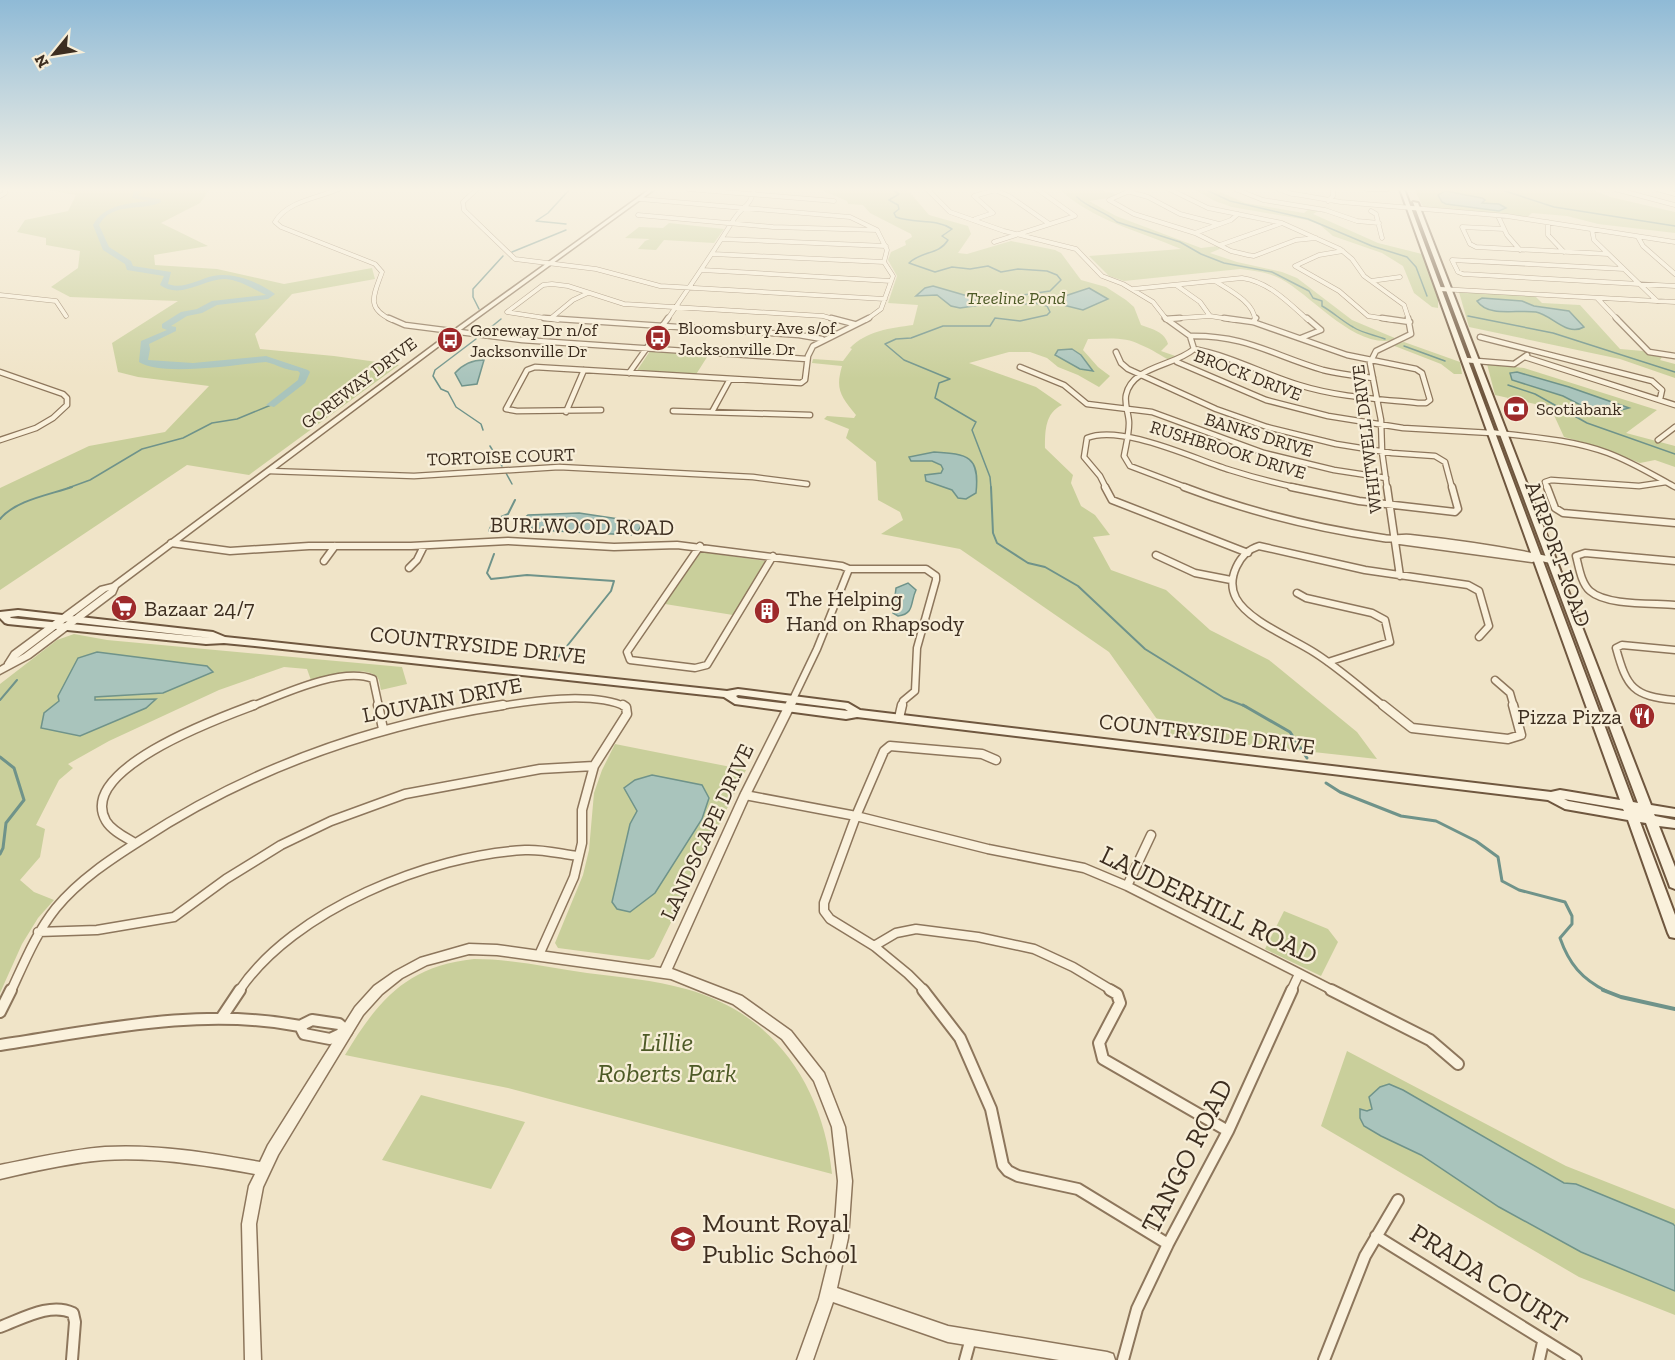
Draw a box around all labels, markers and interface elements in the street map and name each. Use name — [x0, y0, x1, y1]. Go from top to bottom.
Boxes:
north arrow — [24, 24, 84, 84]
text: N — [30, 51, 53, 71]
park label: Treeline Pond — [966, 287, 1066, 309]
place label: Bloomsbury Ave s/of Jacksonville Dr — [678, 317, 837, 360]
place label: Goreway Dr n/of Jacksonville Dr — [470, 319, 598, 362]
bus stop icon: Bloomsbury Ave s/of Jacksonville Dr — [643, 323, 673, 353]
bus stop icon: Goreway Dr n/of Jacksonville Dr — [435, 325, 465, 355]
street label: GOREWAY DRIVE — [297, 332, 421, 434]
street label: BROCK DRIVE — [1191, 344, 1305, 406]
street label: WHITWELL DRIVE — [1347, 363, 1387, 515]
bank icon: Scotiabank — [1501, 394, 1531, 424]
place label: Scotiabank — [1536, 398, 1622, 420]
street label: BANKS DRIVE — [1202, 408, 1316, 462]
street label: RUSHBROOK DRIVE — [1147, 416, 1309, 484]
street label: TORTOISE COURT — [426, 443, 576, 471]
street label: AIRPORT ROAD — [1519, 477, 1597, 631]
street label: BURLWOOD ROAD — [490, 511, 674, 541]
place label: The Helping Hand on Rhapsody — [786, 585, 965, 637]
supermarket icon: Bazaar 24/7 — [109, 593, 139, 623]
place label: Bazaar 24/7 — [144, 595, 255, 622]
building icon: The Helping Hand on Rhapsody — [752, 596, 782, 626]
street label: COUNTRYSIDE DRIVE — [369, 620, 587, 670]
street label: LOUVAIN DRIVE — [360, 671, 524, 729]
restaurant icon: Pizza Pizza — [1627, 701, 1657, 731]
place label: Pizza Pizza — [1517, 703, 1622, 730]
street label: COUNTRYSIDE DRIVE — [1098, 707, 1316, 761]
street label: LANDSCAPE DRIVE — [654, 739, 760, 925]
street label: LAUDERHILL ROAD — [1095, 839, 1323, 971]
park label: Lillie Roberts Park — [597, 1026, 737, 1089]
street label: TANGO ROAD — [1134, 1074, 1240, 1238]
place label: Mount Royal Public School — [702, 1207, 857, 1270]
street label: PRADA COURT — [1404, 1217, 1574, 1339]
school or university icon: Mount Royal Public School — [668, 1224, 698, 1254]

